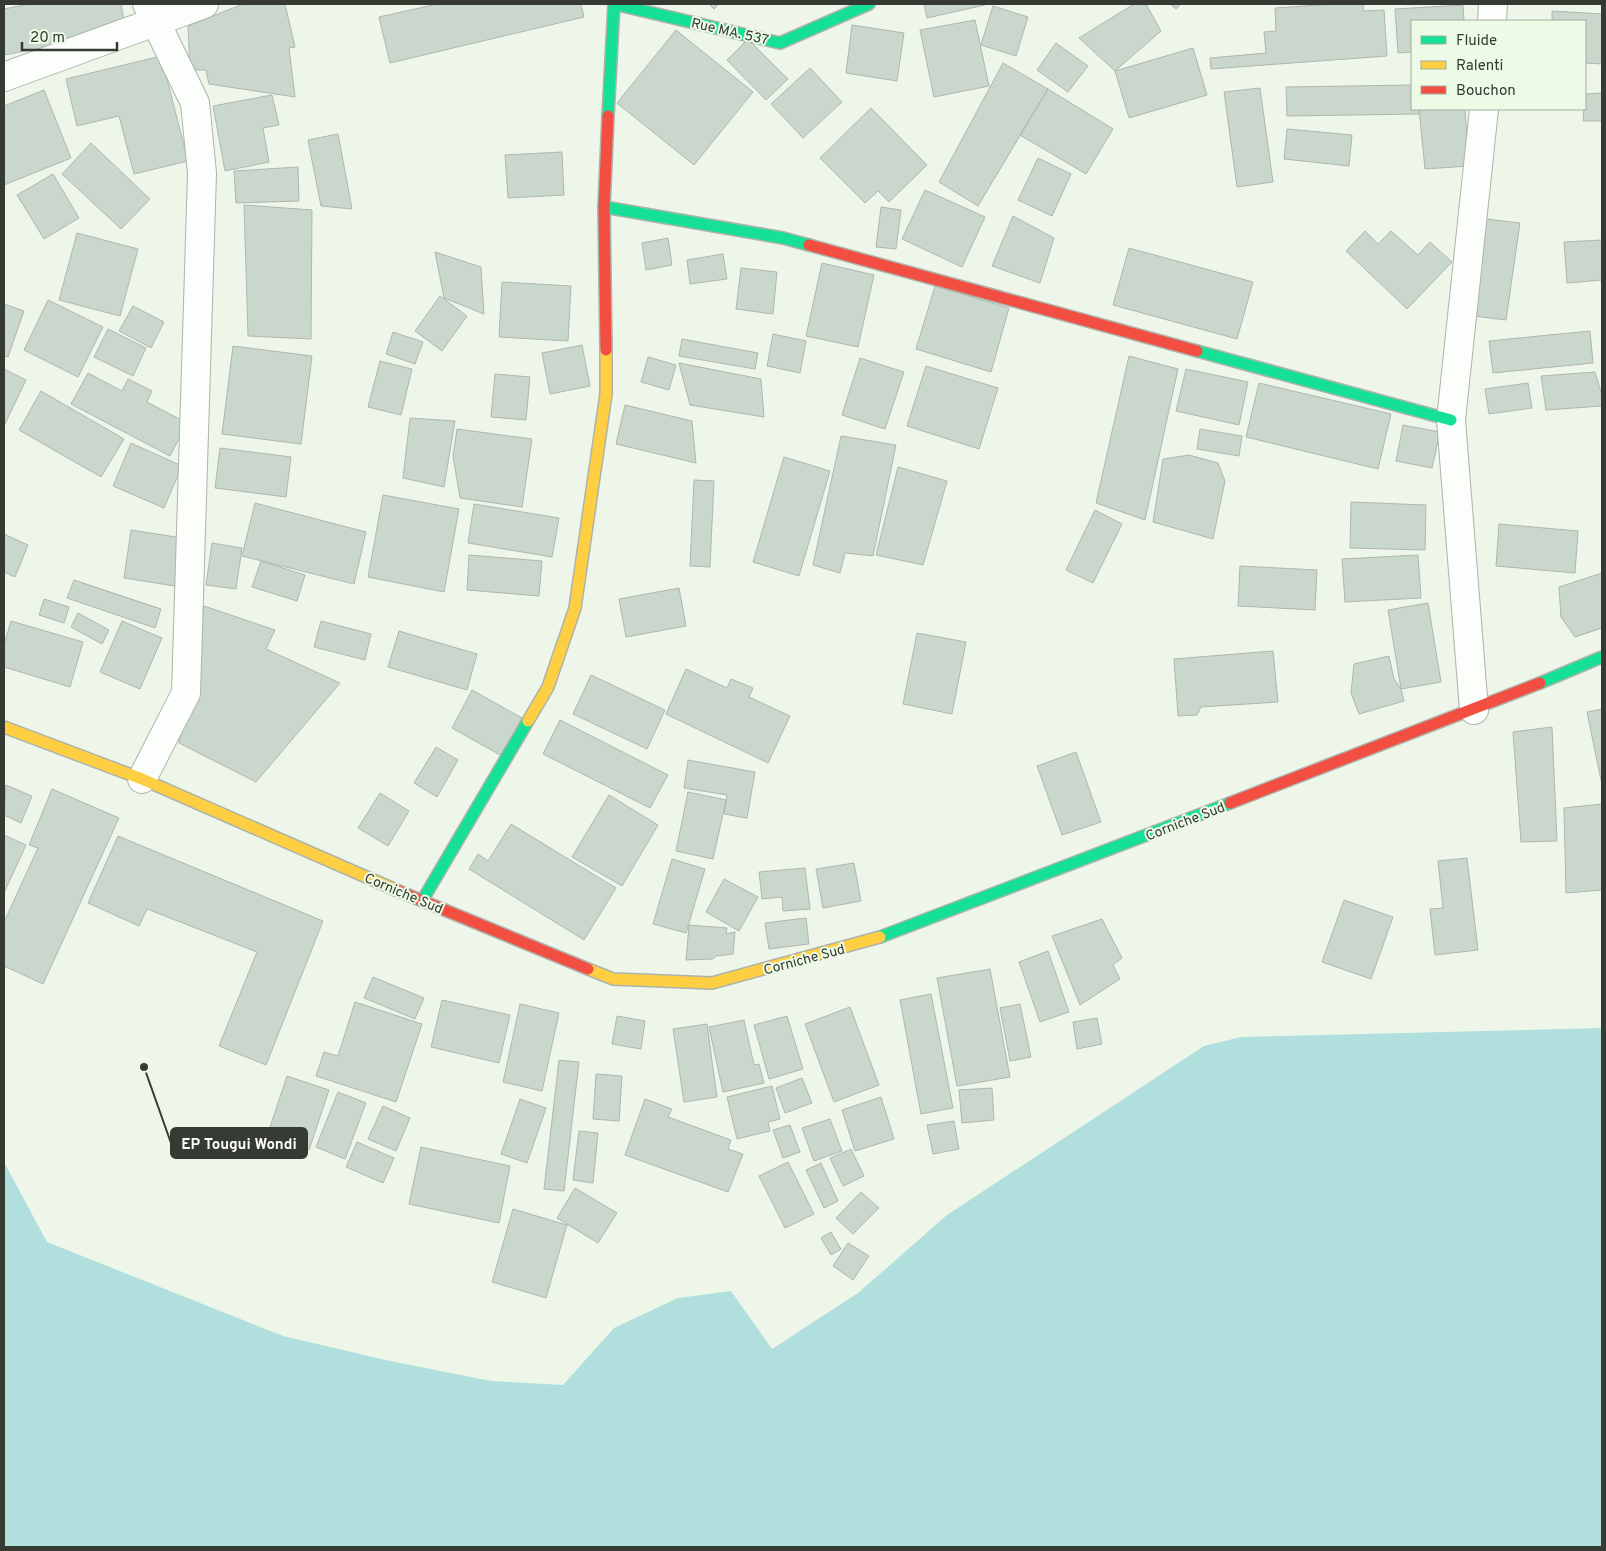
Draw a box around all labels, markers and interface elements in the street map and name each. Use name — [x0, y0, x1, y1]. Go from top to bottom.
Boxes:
street label: Rue MA. 537 — [689, 15, 770, 50]
scale bar — [22, 20, 118, 52]
legend — [1411, 20, 1586, 110]
text: 20 m — [30, 29, 65, 48]
text: Fluide — [1456, 32, 1497, 51]
text: Ralenti — [1456, 57, 1503, 76]
text: Bouchon — [1456, 82, 1516, 101]
street label: Corniche Sud — [1143, 799, 1228, 845]
street label: Corniche Sud — [362, 870, 445, 919]
street label: Corniche Sud — [762, 941, 847, 979]
callout: EP Tougui Wondi — [171, 1128, 307, 1158]
text: EP Tougui Wondi — [181, 1136, 297, 1155]

